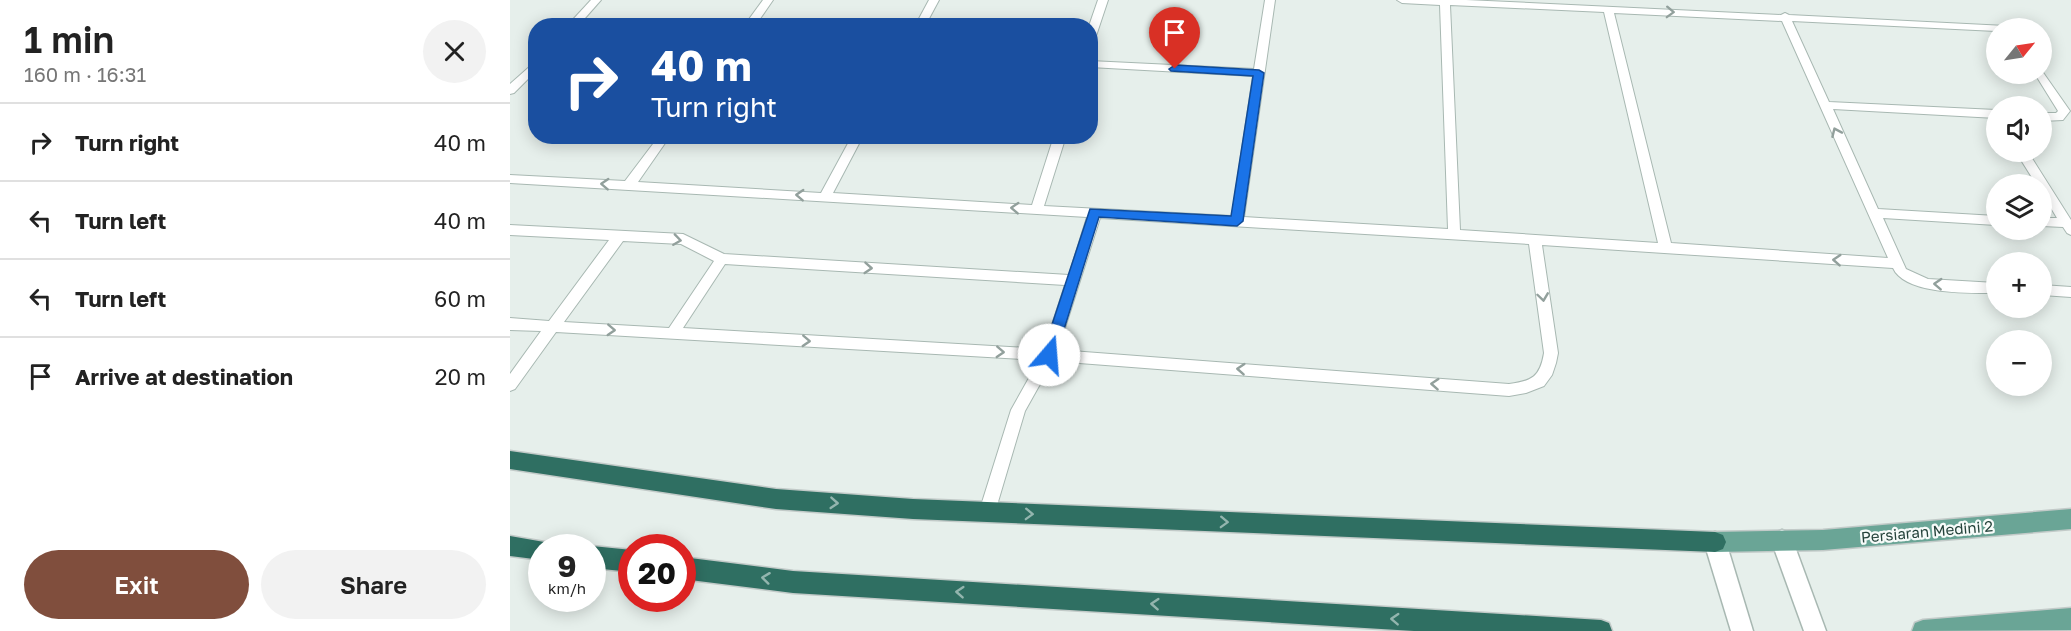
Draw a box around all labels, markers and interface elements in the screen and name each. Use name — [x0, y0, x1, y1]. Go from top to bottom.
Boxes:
one-way arrow — [1665, 5, 1674, 18]
pin — [1149, 7, 1200, 69]
icon: arrive — [1158, 16, 1191, 49]
text: 1 min — [24, 18, 114, 61]
north arrow — [1986, 18, 2052, 84]
map controls — [1986, 18, 2052, 396]
button: close — [423, 20, 486, 83]
text: 40 m — [651, 40, 752, 90]
icon: right — [552, 42, 630, 120]
text: 160 m · 16:31 — [24, 62, 146, 86]
text: Turn right — [651, 91, 777, 123]
button: sound — [1986, 96, 2052, 162]
icon: right — [24, 126, 57, 159]
one-way arrow — [1831, 127, 1843, 138]
text: Turn right — [75, 129, 179, 156]
text: 40 m — [434, 129, 486, 156]
button: layers — [1986, 174, 2052, 240]
one-way arrow — [600, 178, 609, 191]
one-way arrow — [795, 189, 804, 202]
one-way arrow — [1011, 202, 1020, 215]
icon: left — [24, 204, 57, 237]
text: Turn left — [75, 207, 166, 234]
text: 40 m — [434, 207, 486, 234]
one-way arrow — [672, 234, 682, 246]
button: + — [1986, 252, 2052, 318]
one-way arrow — [1832, 253, 1841, 266]
one-way arrow — [863, 261, 872, 274]
one-way arrow — [1934, 278, 1943, 291]
icon: left — [24, 282, 57, 315]
text: Turn left — [75, 285, 166, 312]
text: 60 m — [434, 285, 486, 312]
one-way arrow — [1537, 293, 1549, 302]
one-way arrow — [607, 323, 616, 336]
position arrow — [1017, 323, 1081, 387]
button: − — [1986, 330, 2052, 396]
one-way arrow — [801, 334, 810, 347]
one-way arrow — [996, 345, 1005, 358]
icon: arrive — [24, 360, 57, 393]
text: Arrive at destination — [75, 363, 293, 390]
text: 20 m — [435, 363, 486, 390]
one-way arrow — [1236, 363, 1245, 376]
one-way arrow — [1430, 378, 1439, 391]
one-way arrow — [830, 496, 839, 509]
one-way arrow — [1025, 507, 1034, 520]
one-way arrow — [1219, 515, 1228, 528]
street label: Persiaran Medini 2 — [1860, 516, 1994, 546]
speed limit sign: 20 — [618, 534, 696, 612]
text: 9 — [557, 548, 577, 584]
button: Exit — [24, 550, 249, 619]
button: Share — [261, 550, 486, 619]
one-way arrow — [761, 573, 770, 585]
text: km/h — [548, 579, 586, 597]
one-way arrow — [956, 586, 965, 599]
one-way arrow — [1150, 598, 1159, 611]
one-way arrow — [1391, 612, 1400, 625]

